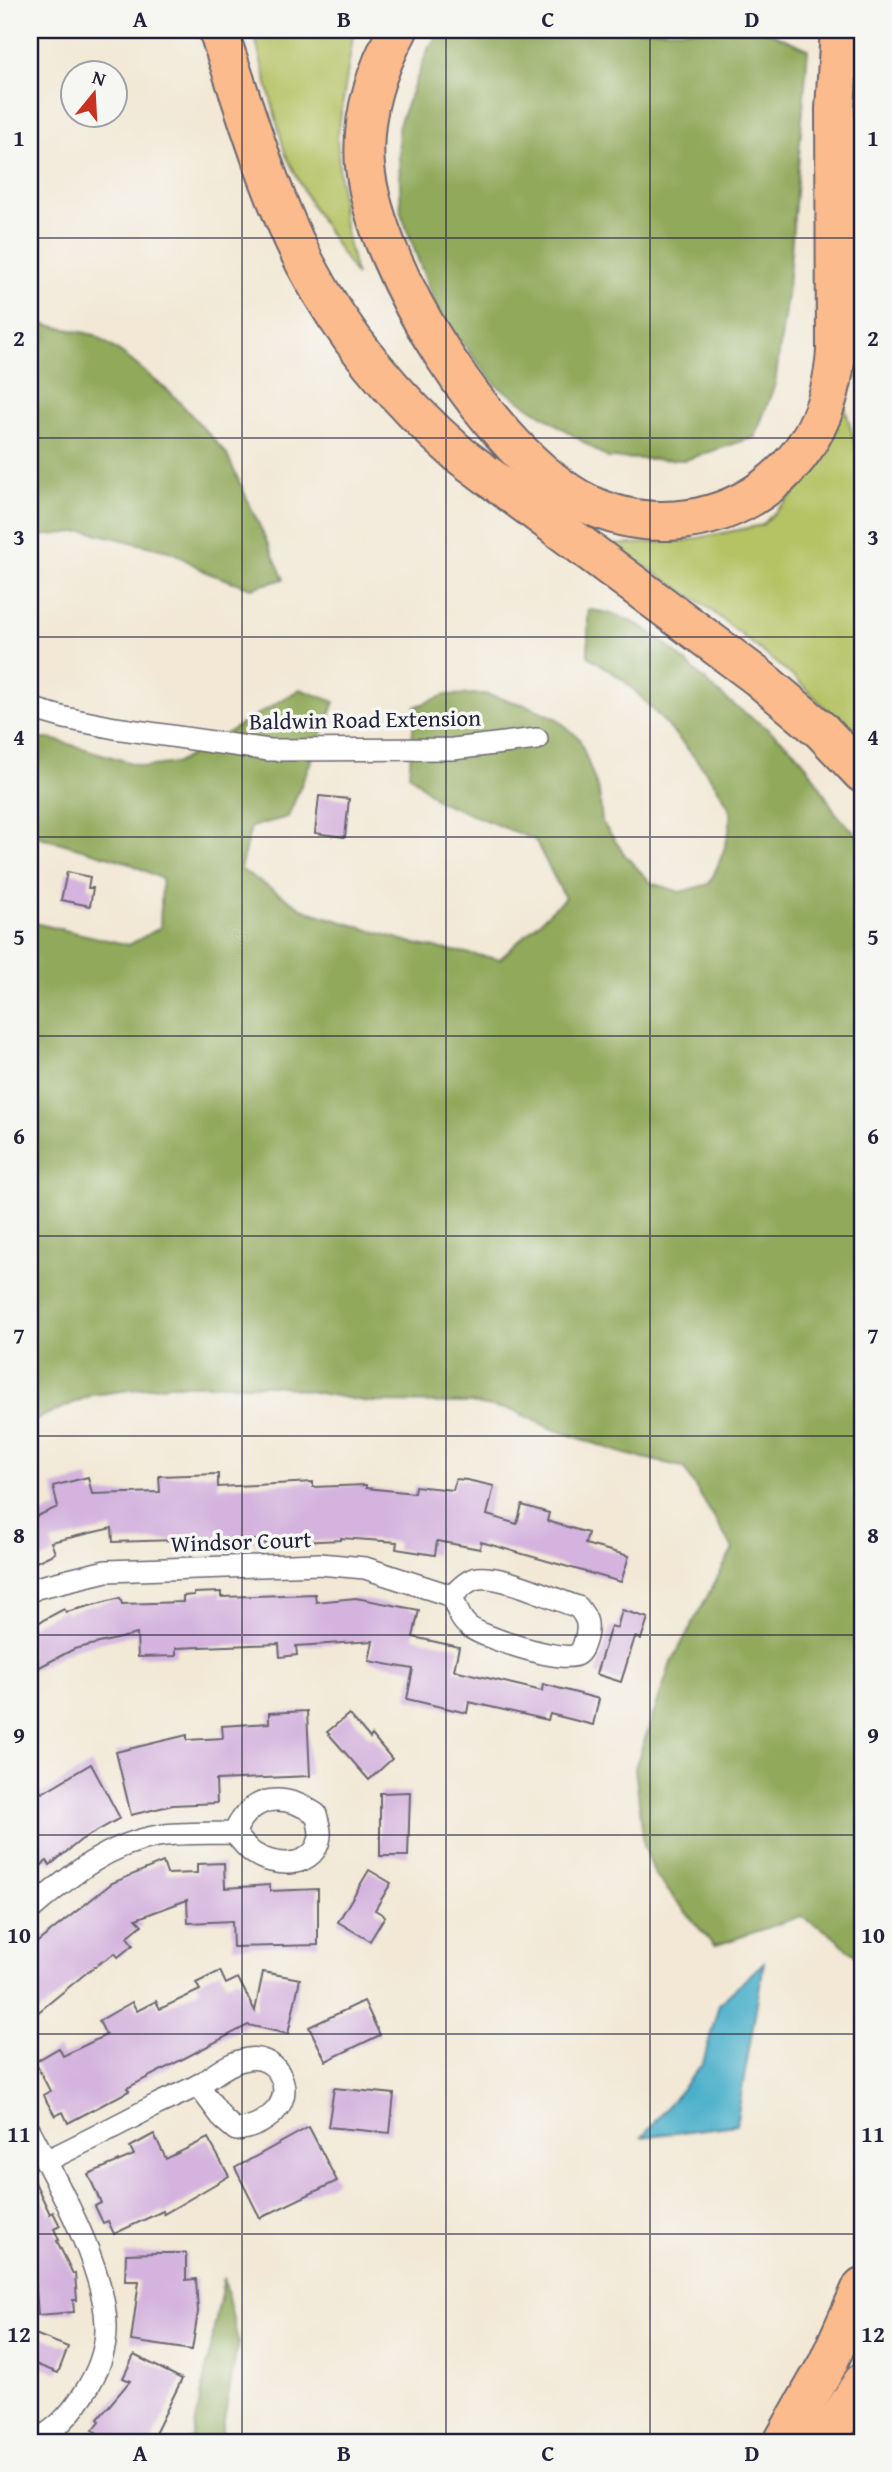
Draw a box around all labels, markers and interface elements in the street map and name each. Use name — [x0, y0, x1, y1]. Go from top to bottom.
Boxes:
text: A — [133, 2, 148, 35]
text: B — [337, 2, 351, 35]
text: C — [541, 2, 555, 35]
text: D — [745, 2, 760, 35]
north arrow — [60, 60, 130, 130]
text: N — [89, 63, 110, 93]
text: 1 — [13, 121, 25, 154]
text: 1 — [867, 121, 879, 154]
text: 2 — [13, 321, 25, 354]
text: 2 — [867, 321, 879, 354]
text: 3 — [13, 520, 25, 553]
text: 3 — [867, 520, 879, 553]
street label: Baldwin Road Extension — [249, 700, 481, 738]
text: 4 — [13, 720, 25, 753]
text: 4 — [867, 720, 879, 753]
text: 5 — [13, 920, 25, 953]
text: 5 — [867, 920, 879, 953]
text: 6 — [13, 1119, 25, 1152]
text: 6 — [867, 1119, 879, 1152]
text: 7 — [13, 1319, 25, 1352]
text: 7 — [867, 1319, 879, 1352]
text: 8 — [13, 1518, 25, 1551]
text: 8 — [867, 1518, 879, 1551]
street label: Windsor Court — [170, 1522, 312, 1560]
text: 9 — [13, 1718, 25, 1751]
text: 9 — [867, 1718, 879, 1751]
text: 10 — [7, 1918, 31, 1951]
text: 10 — [861, 1918, 885, 1951]
text: 11 — [7, 2117, 31, 2150]
text: 11 — [861, 2117, 885, 2150]
text: 12 — [7, 2317, 31, 2350]
text: 12 — [861, 2317, 885, 2350]
text: A — [133, 2436, 148, 2469]
text: B — [337, 2436, 351, 2469]
text: C — [541, 2436, 555, 2469]
text: D — [745, 2436, 760, 2469]

